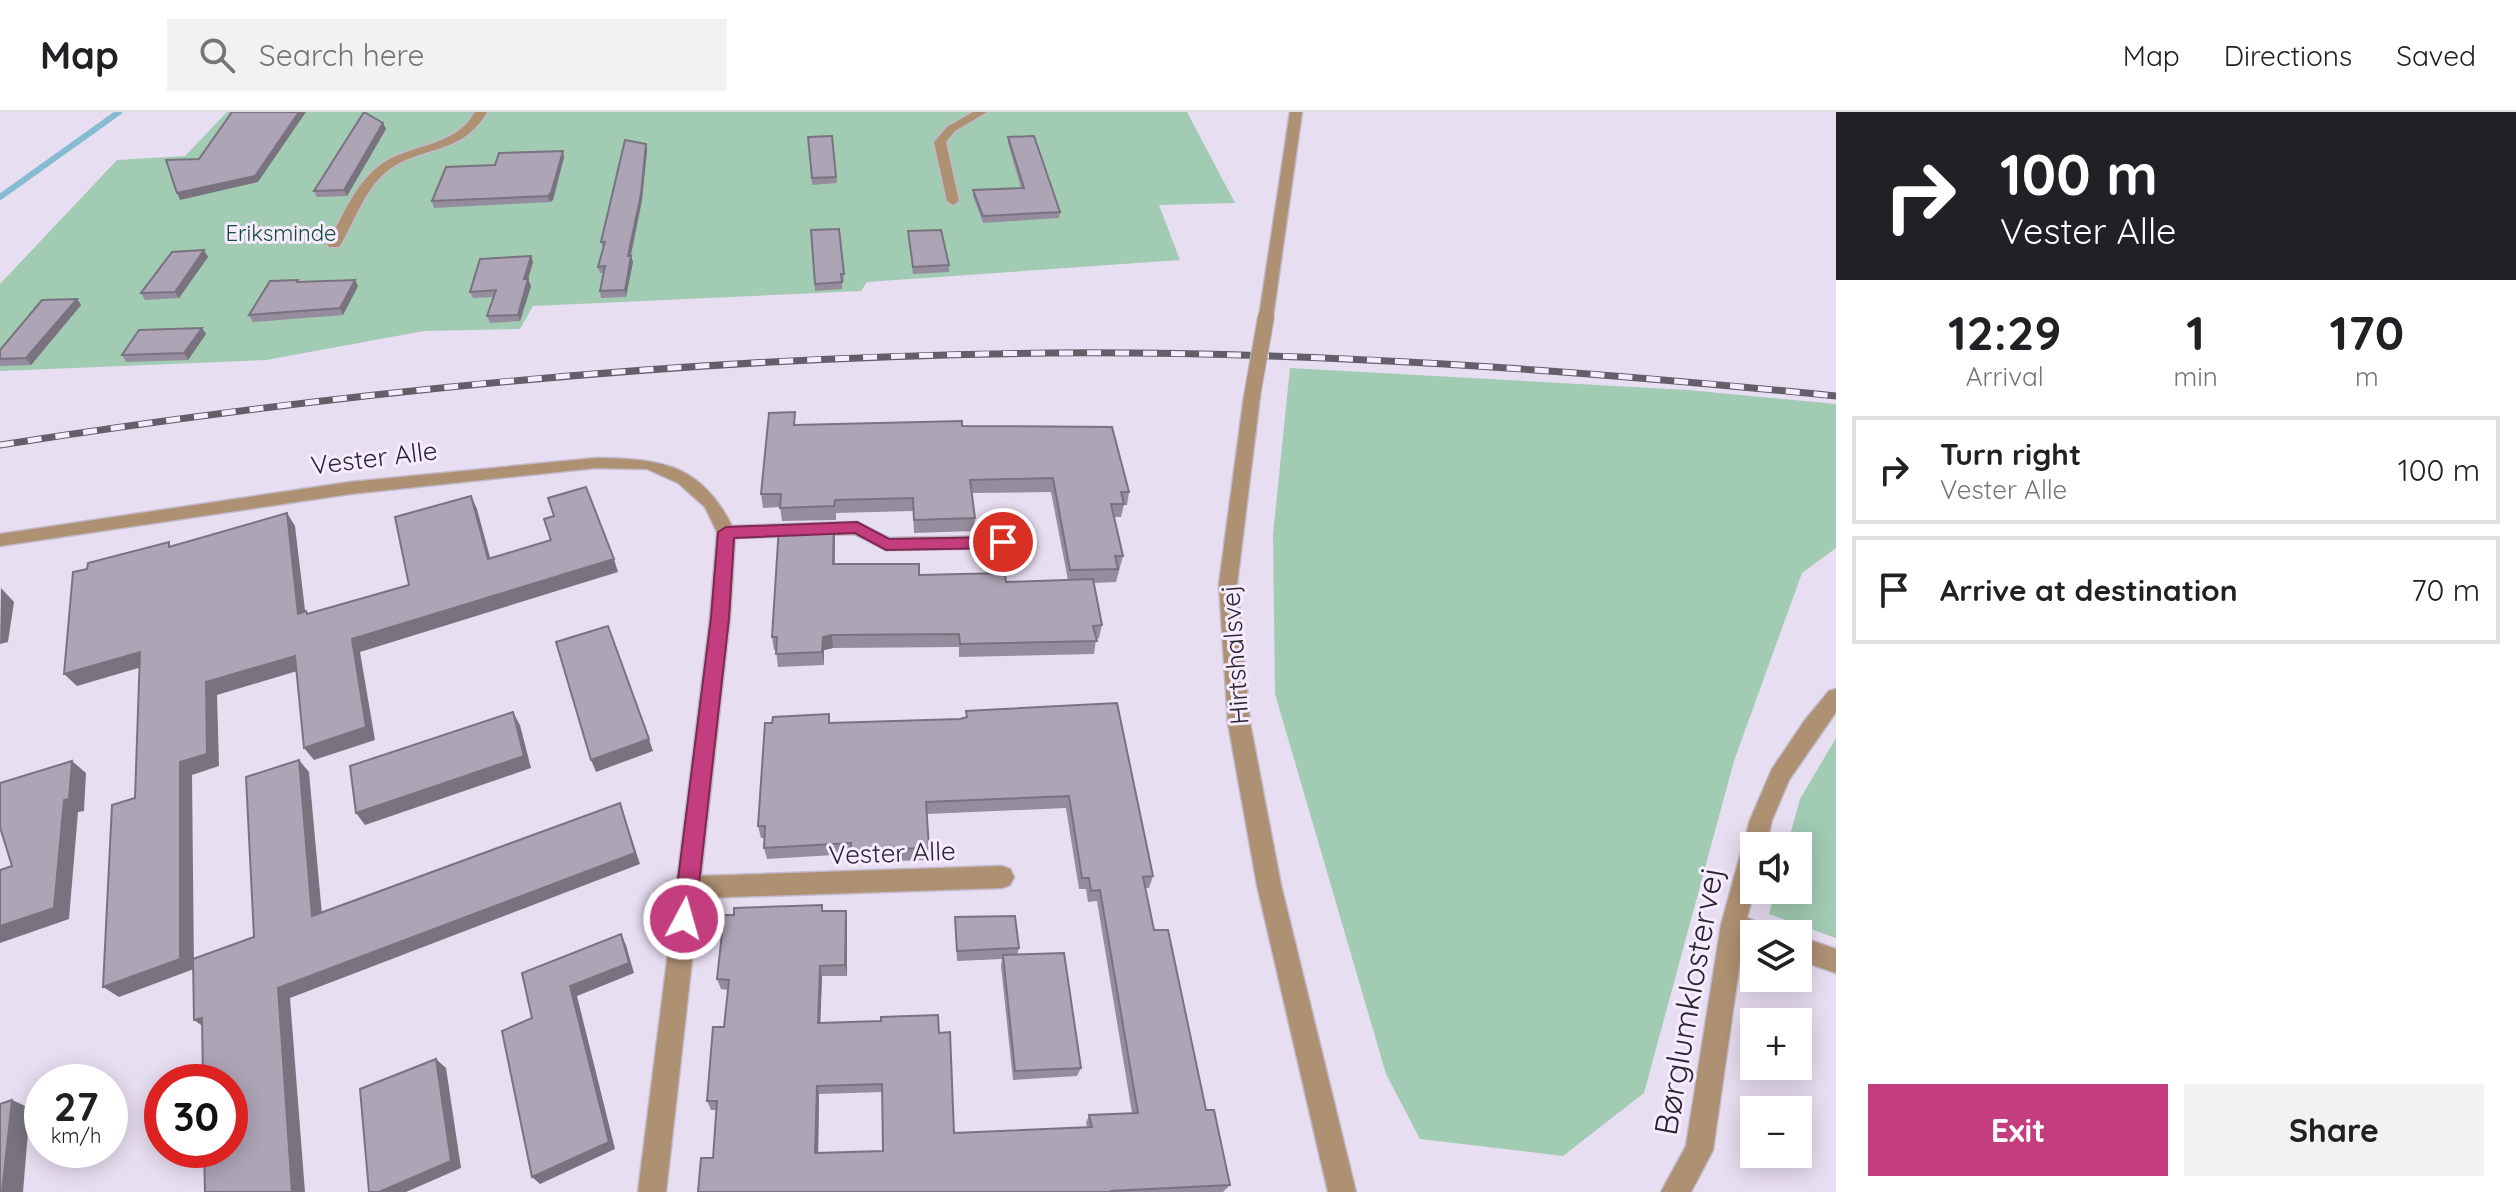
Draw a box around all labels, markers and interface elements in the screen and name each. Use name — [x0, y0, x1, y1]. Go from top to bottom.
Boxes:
search box — [167, 19, 727, 91]
text: Map — [40, 31, 119, 79]
icon: search — [195, 33, 239, 77]
text: Search here — [259, 36, 424, 74]
text: Map — [2123, 38, 2180, 73]
text: Directions — [2224, 38, 2352, 73]
text: Saved — [2396, 38, 2476, 73]
text: 100 m — [2000, 139, 2158, 209]
icon: right — [1868, 144, 1972, 248]
text: Vester Alle — [2000, 208, 2176, 253]
park label: Eriksminde — [226, 219, 336, 247]
text: 12:29 — [1948, 302, 2062, 362]
text: 1 — [2186, 302, 2205, 362]
text: 170 — [2330, 302, 2404, 362]
text: Arrival — [1966, 360, 2044, 393]
text: min — [2173, 360, 2218, 393]
text: m — [2355, 360, 2379, 393]
street label: Vester Alle — [309, 433, 439, 482]
text: Turn right — [1940, 435, 2081, 473]
icon: right — [1872, 448, 1916, 492]
text: 100 m — [2398, 451, 2480, 489]
text: Vester Alle — [1940, 473, 2067, 506]
pin — [969, 508, 1037, 576]
icon: arrive — [981, 520, 1025, 564]
icon: arrive — [1872, 568, 1916, 612]
text: Arrive at destination — [1940, 571, 2238, 609]
text: 70 m — [2411, 571, 2480, 609]
street label: Hirtshalsvej — [1213, 584, 1256, 726]
map controls — [1740, 832, 1812, 1168]
button: sound — [1740, 832, 1812, 904]
street label: Vester Alle — [828, 834, 956, 871]
street label: Børglumklostervej — [1645, 864, 1731, 1138]
position arrow — [642, 877, 726, 961]
button: layers — [1740, 920, 1812, 992]
button: + — [1740, 1008, 1812, 1080]
speed limit sign: 30 — [144, 1064, 248, 1168]
text: 27 — [54, 1081, 98, 1131]
button: Exit — [1868, 1084, 2168, 1176]
button: Share — [2184, 1084, 2484, 1176]
button: − — [1740, 1096, 1812, 1168]
text: km/h — [51, 1123, 101, 1148]

